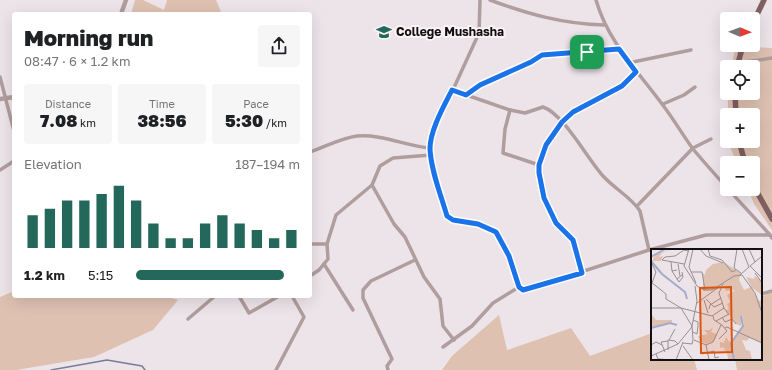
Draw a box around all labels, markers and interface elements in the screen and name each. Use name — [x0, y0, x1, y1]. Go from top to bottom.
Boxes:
north arrow — [720, 12, 760, 52]
map controls — [720, 12, 760, 196]
school or university icon: College Mushasha — [375, 23, 393, 41]
text: Morning run — [24, 24, 153, 51]
place label: College Mushasha — [396, 24, 504, 39]
button: share — [258, 25, 300, 67]
pin — [570, 35, 604, 69]
icon: arrive — [576, 41, 598, 63]
text: 08:47 · 6 × 1.2 km — [24, 53, 130, 69]
button: locate — [720, 60, 760, 100]
text: Distance — [45, 97, 91, 110]
text: Time — [149, 97, 175, 110]
text: Pace — [243, 97, 269, 110]
button: + — [720, 108, 760, 148]
text: 7.08 — [40, 110, 77, 131]
text: 38:56 — [137, 110, 187, 131]
text: 5:30 — [225, 110, 263, 131]
text: km — [77, 116, 96, 129]
text: /km — [263, 116, 287, 129]
text: Elevation — [24, 156, 82, 172]
text: 187–194 m — [235, 156, 300, 172]
button: − — [720, 156, 760, 196]
inset map — [651, 249, 762, 360]
text: 1.2 km — [24, 267, 65, 283]
text: 5:15 — [88, 267, 113, 283]

